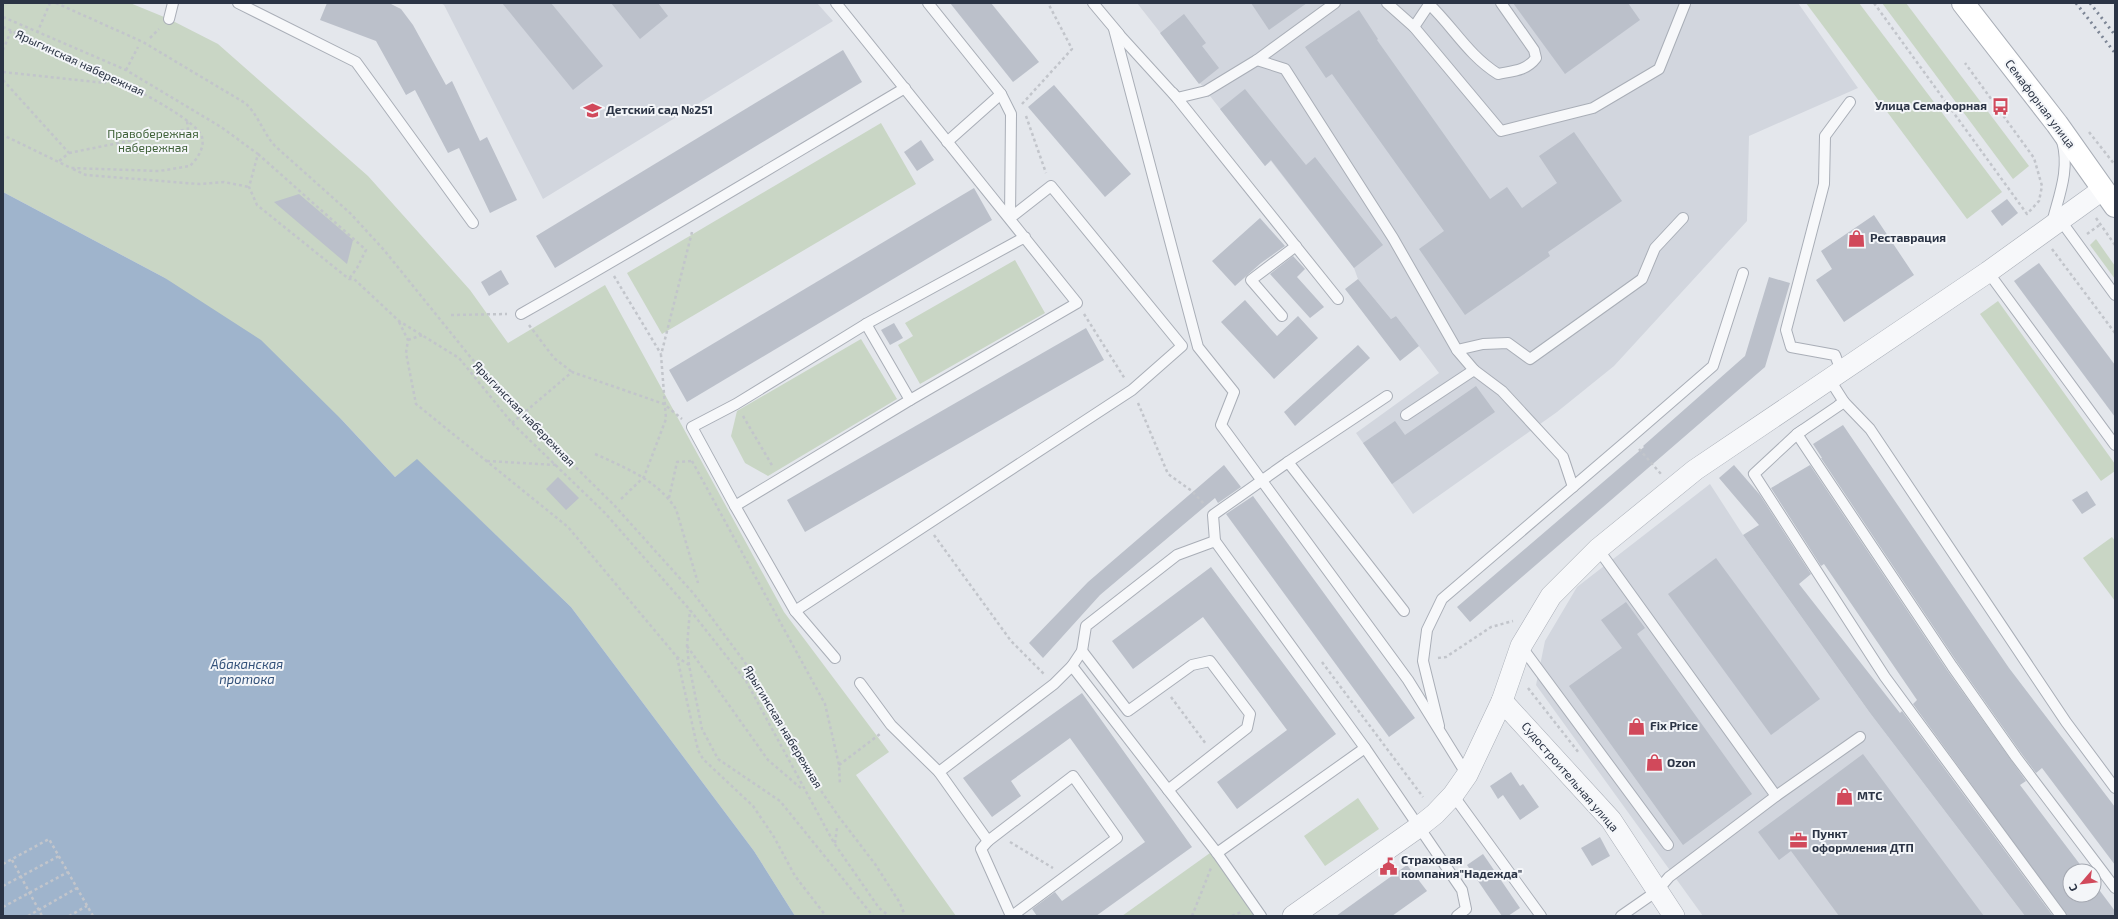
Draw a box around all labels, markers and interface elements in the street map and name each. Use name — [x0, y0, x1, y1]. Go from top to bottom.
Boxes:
street label: Ярыгинская набережная — [14, 26, 147, 98]
street label: Семафорная улица — [2002, 56, 2079, 151]
bus stop icon: Улица Семафорная — [1990, 96, 2010, 116]
place label: Улица Семафорная — [1875, 98, 1987, 112]
school or university icon: Детский сад №251 — [583, 100, 603, 120]
place label: Детский сад №251 — [606, 102, 713, 116]
park label: Правобережная набережная — [107, 126, 199, 154]
shop icon: Реставрация — [1847, 228, 1867, 248]
place label: Реставрация — [1870, 230, 1946, 244]
street label: Ярыгинская набережная — [471, 358, 579, 469]
water label: Абаканская протока — [210, 656, 283, 687]
street label: Ярыгинская набережная — [742, 663, 826, 790]
shop icon: Fix Price — [1627, 716, 1647, 736]
place label: Fix Price — [1650, 718, 1698, 732]
street label: Судостроительная улица — [1519, 719, 1622, 835]
shop icon: Ozon — [1644, 753, 1664, 773]
place label: Ozon — [1667, 755, 1696, 769]
shop icon: МТС — [1834, 786, 1854, 806]
place label: МТС — [1857, 788, 1882, 802]
place label: Пункт оформления ДТП — [1812, 826, 1914, 854]
office icon: Пункт оформления ДТП — [1789, 831, 1809, 851]
place label: Страховая компания"Надежда" — [1401, 852, 1522, 880]
public building icon: Страховая компания"Надежда" — [1378, 857, 1398, 877]
north arrow — [2062, 863, 2102, 903]
text: С — [2065, 882, 2080, 894]

